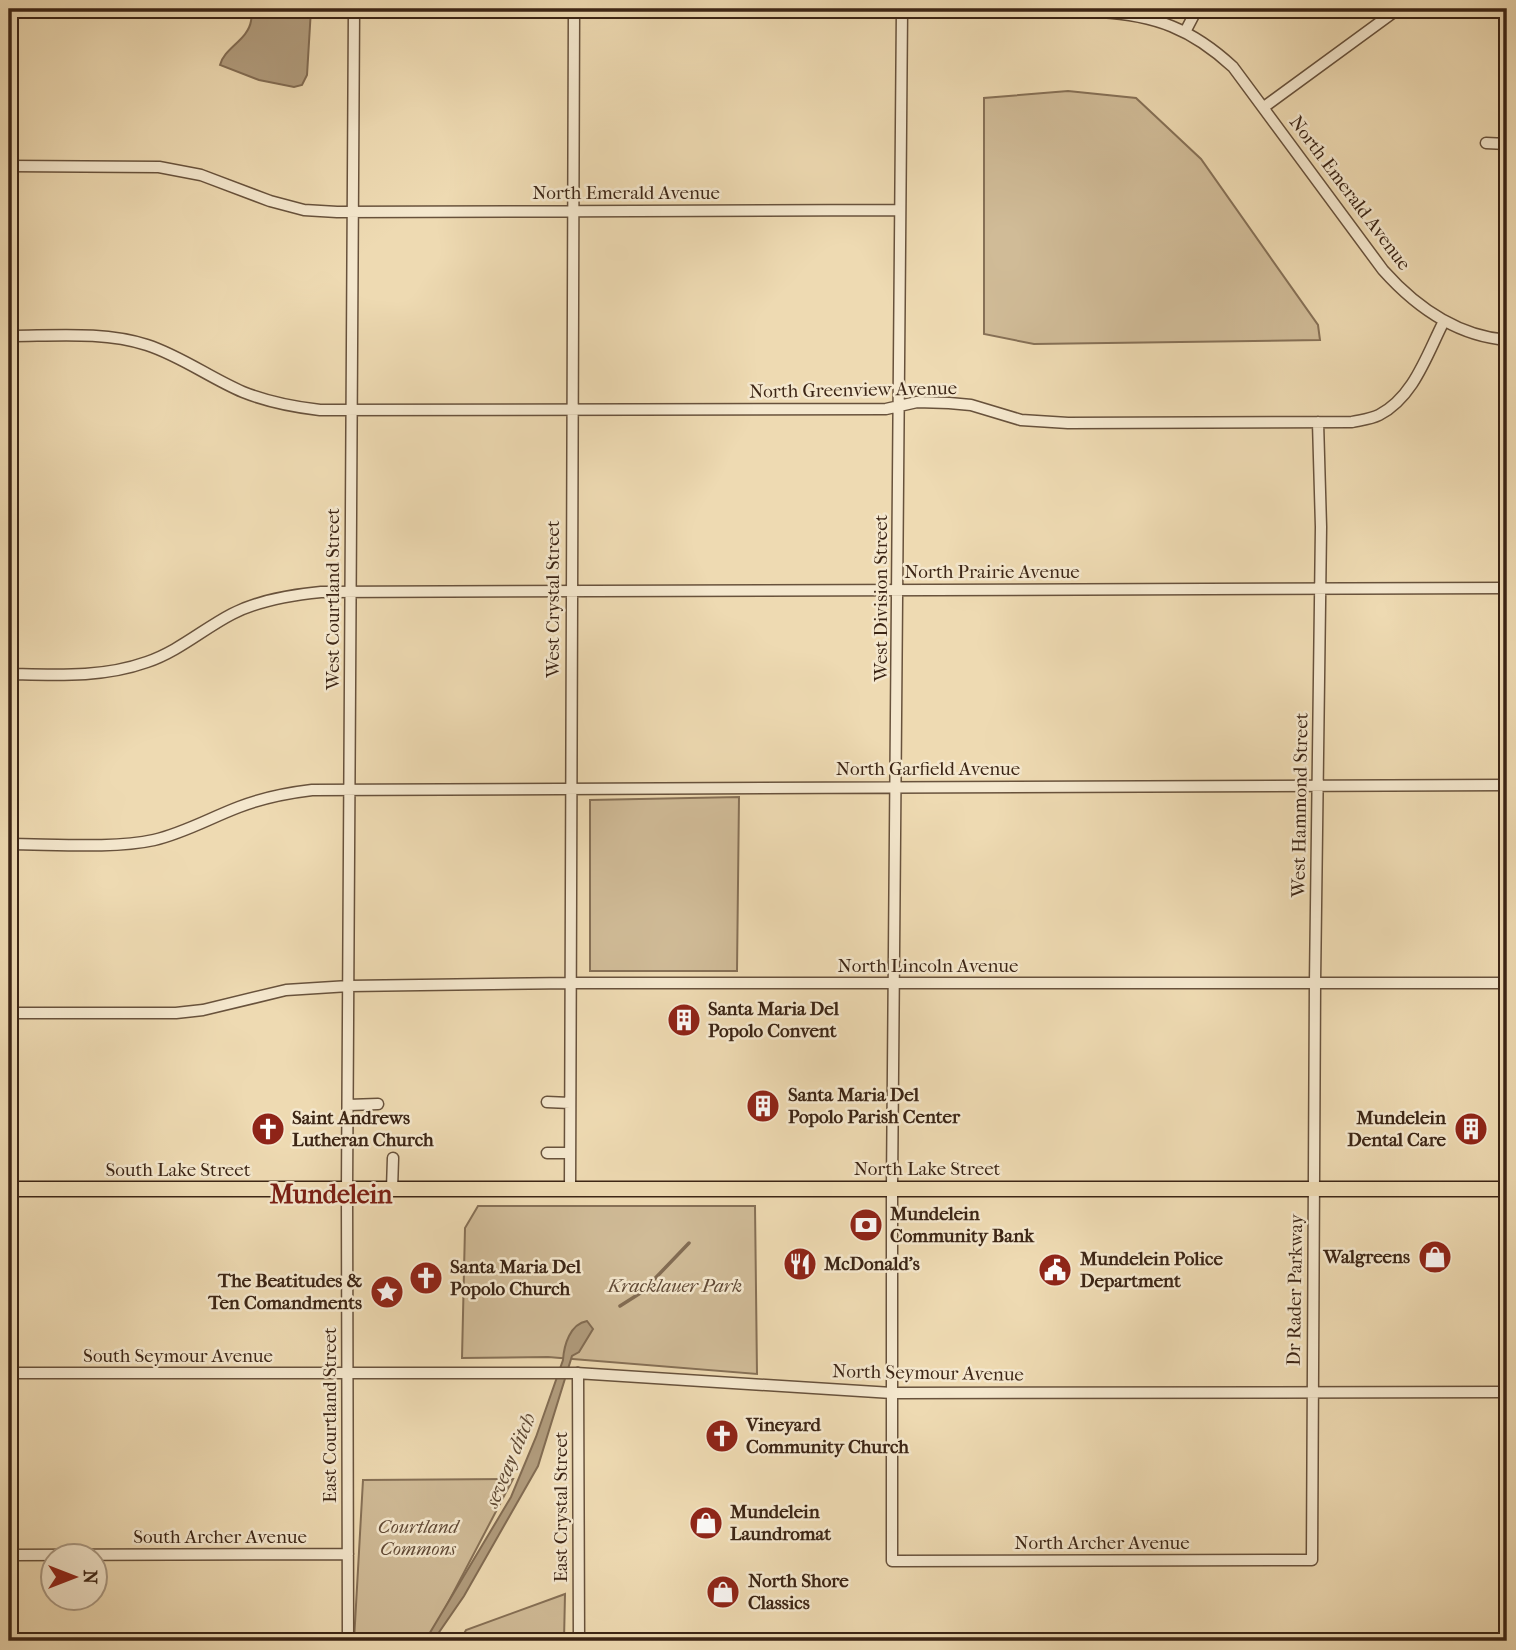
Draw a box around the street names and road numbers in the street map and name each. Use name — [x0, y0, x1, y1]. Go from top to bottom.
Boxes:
street label: North Emerald Avenue — [1285, 111, 1415, 275]
street label: North Emerald Avenue — [532, 182, 720, 204]
street label: North Greenview Avenue — [749, 377, 957, 403]
street label: West Courtland Street — [322, 508, 344, 691]
street label: West Division Street — [870, 514, 892, 682]
street label: West Crystal Street — [542, 520, 564, 679]
street label: North Prairie Avenue — [904, 561, 1080, 583]
street label: West Hammond Street — [1287, 712, 1313, 899]
street label: North Garfield Avenue — [836, 758, 1020, 780]
street label: North Lincoln Avenue — [838, 955, 1018, 977]
street label: North Lake Street — [854, 1158, 1001, 1180]
street label: South Lake Street — [106, 1159, 251, 1181]
street label: Dr Rader Parkway — [1283, 1213, 1307, 1366]
street label: East Courtland Street — [319, 1327, 341, 1503]
street label: South Seymour Avenue — [83, 1345, 273, 1367]
street label: North Seymour Avenue — [832, 1360, 1024, 1386]
street label: East Crystal Street — [550, 1431, 572, 1583]
street label: South Archer Avenue — [133, 1526, 307, 1548]
street label: North Archer Avenue — [1014, 1532, 1190, 1554]

